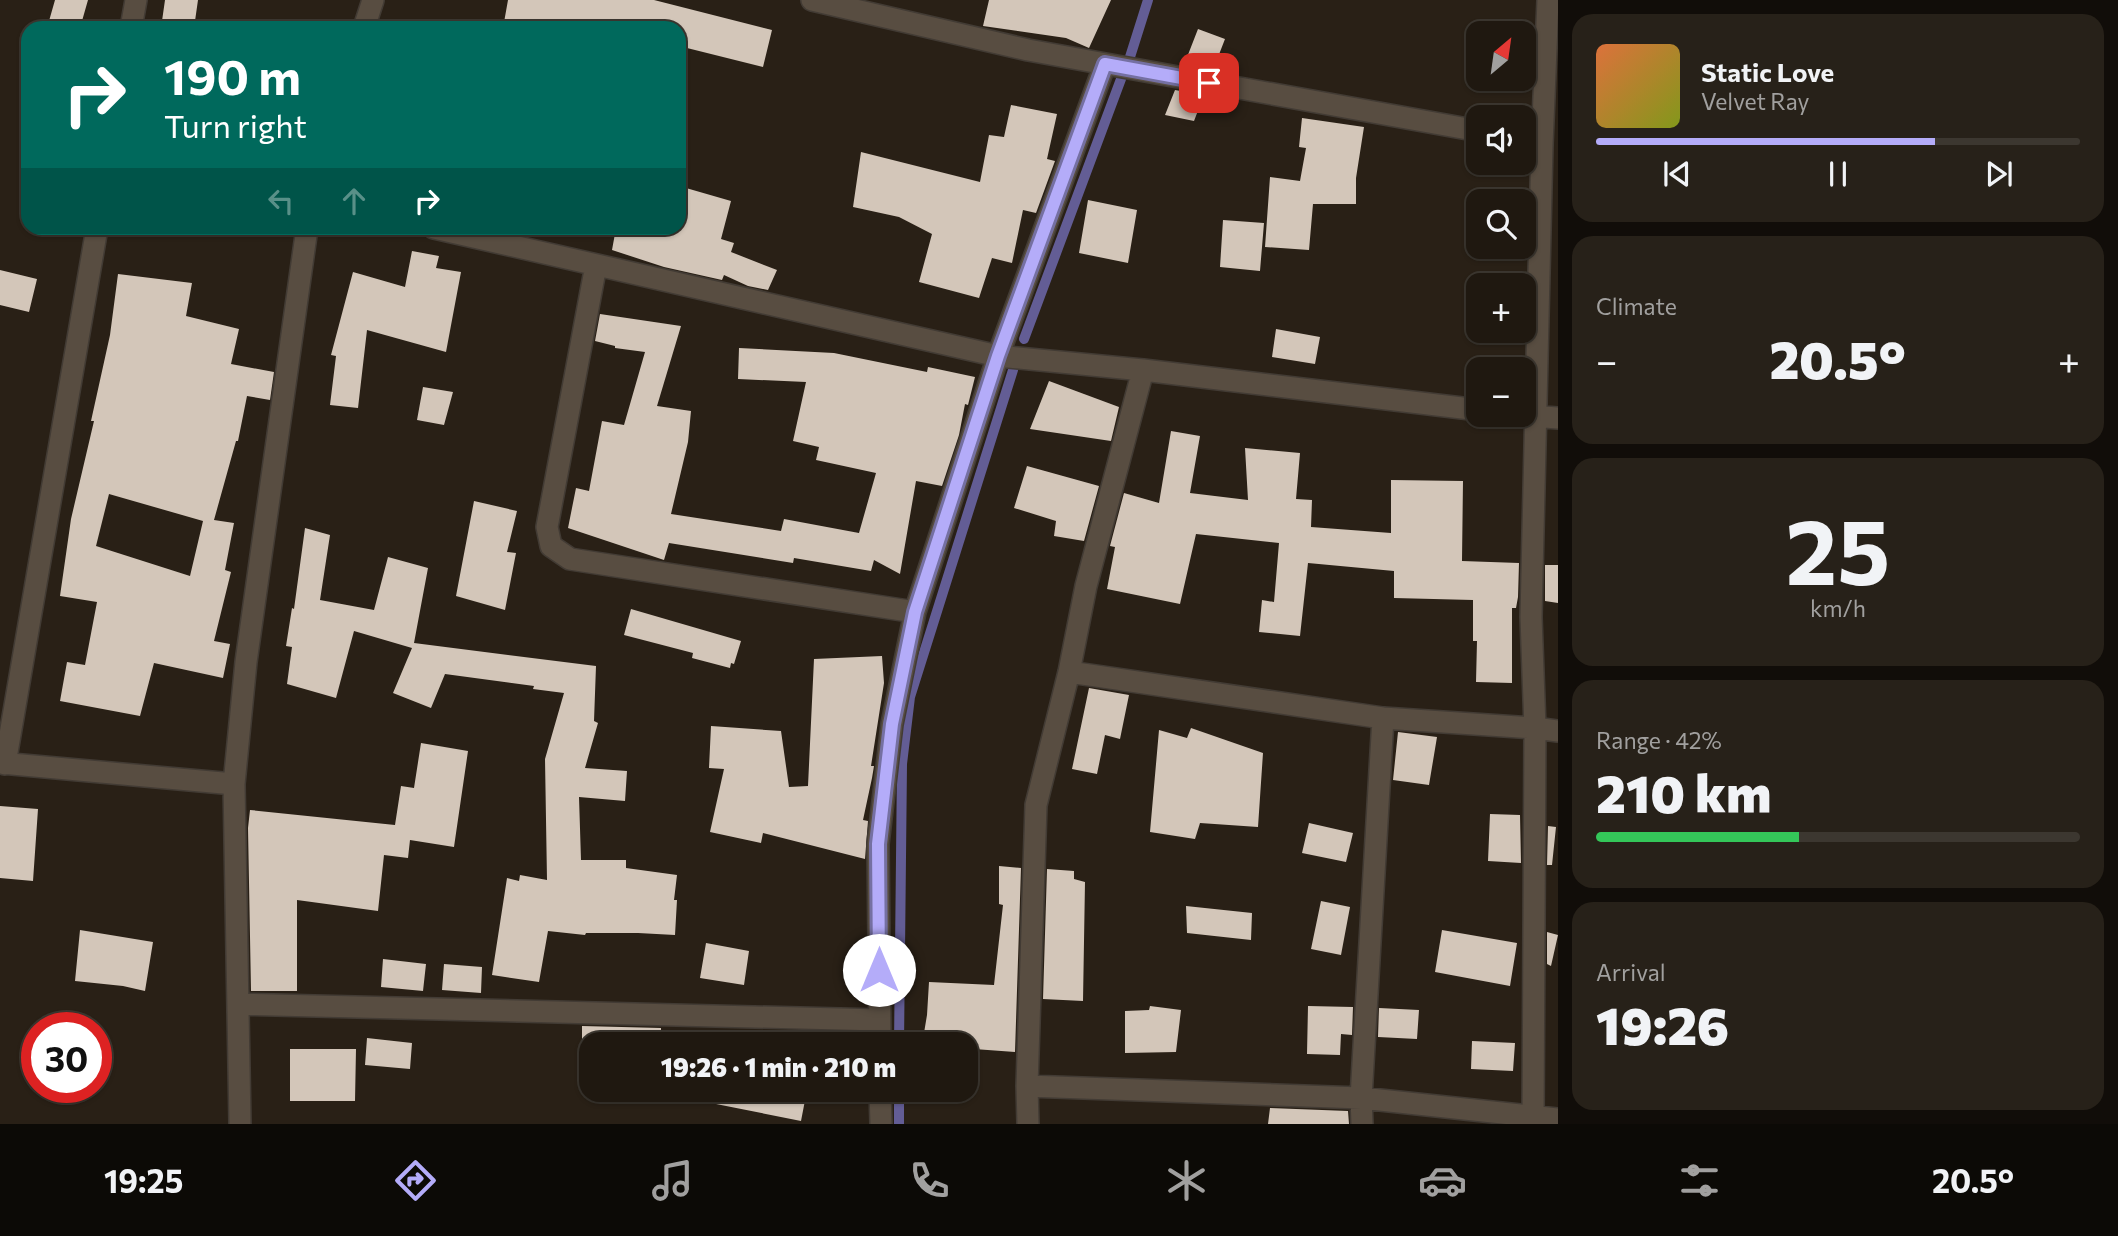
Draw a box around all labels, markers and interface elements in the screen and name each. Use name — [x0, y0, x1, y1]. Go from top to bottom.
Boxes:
north arrow — [1466, 21, 1536, 91]
map controls — [1466, 21, 1536, 427]
text: 190 m — [164, 45, 301, 105]
icon: right — [49, 49, 140, 140]
pin — [1179, 53, 1239, 113]
text: Static Love — [1701, 56, 1834, 87]
icon: arrive — [1190, 64, 1228, 102]
text: Velvet Ray — [1701, 87, 1809, 115]
text: Turn right — [164, 105, 307, 145]
button: sound — [1466, 105, 1536, 175]
icon: previous — [1658, 155, 1696, 193]
icon: pause — [1819, 155, 1857, 193]
icon: next — [1980, 155, 2018, 193]
icon: left — [262, 182, 300, 220]
icon: ahead — [335, 182, 373, 220]
icon: right — [408, 182, 446, 220]
button: search — [1466, 189, 1536, 259]
button: + — [1466, 273, 1536, 343]
text: Climate — [1596, 292, 1677, 320]
text: 20.5° — [1769, 326, 1906, 390]
text: − — [1596, 336, 1618, 383]
text: + — [2058, 336, 2080, 383]
button: − — [1466, 357, 1536, 427]
text: 25 — [1786, 492, 1890, 604]
text: km/h — [1810, 594, 1866, 622]
text: Range · 42% — [1596, 726, 1722, 754]
text: 210 km — [1596, 760, 1771, 824]
position arrow — [842, 933, 916, 1007]
text: Arrival — [1596, 958, 1666, 986]
text: 19:26 — [1596, 992, 1729, 1056]
speed limit sign: 30 — [21, 1012, 112, 1103]
text: 19:26 · 1 min · 210 m — [661, 1051, 896, 1082]
icon: directions — [391, 1156, 440, 1205]
icon: music — [648, 1156, 697, 1205]
icon: phone — [905, 1156, 954, 1205]
icon: climate — [1162, 1156, 1211, 1205]
icon: car — [1418, 1156, 1467, 1205]
icon: filters — [1675, 1156, 1724, 1205]
text: 19:25 — [104, 1160, 183, 1200]
text: 20.5° — [1932, 1160, 2014, 1200]

